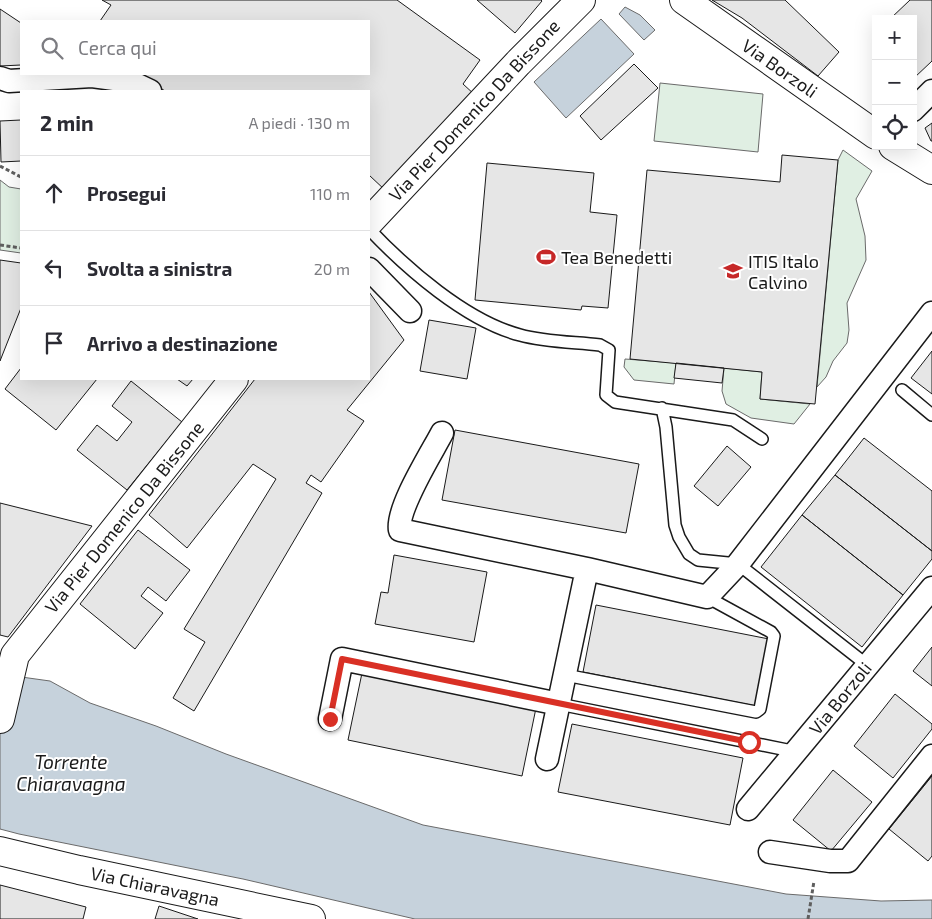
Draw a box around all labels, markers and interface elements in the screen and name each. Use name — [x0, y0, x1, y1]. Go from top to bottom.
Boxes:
street label: Via Pier Domenico Da Bissone — [384, 15, 564, 205]
map controls — [872, 15, 917, 150]
button: + — [872, 15, 917, 60]
search box — [20, 20, 370, 75]
icon: search — [38, 34, 66, 62]
street label: Via Borzoli — [738, 34, 822, 102]
text: Cerca qui — [78, 36, 157, 59]
button: − — [872, 60, 917, 105]
button: locate — [872, 105, 917, 150]
text: 2 min — [40, 110, 94, 135]
text: A piedi · 130 m — [248, 113, 350, 132]
icon: ahead — [40, 179, 68, 207]
text: Prosegui — [87, 182, 166, 205]
text: 110 m — [310, 184, 350, 203]
sports icon: Tea Benedetti — [535, 246, 557, 268]
place label: Tea Benedetti — [561, 246, 672, 268]
place label: ITIS Italo Calvino — [748, 250, 819, 293]
icon: left — [40, 254, 68, 282]
text: Svolta a sinistra — [87, 257, 232, 280]
text: 20 m — [314, 259, 350, 278]
school or university icon: ITIS Italo Calvino — [722, 260, 744, 282]
icon: arrive — [40, 329, 68, 357]
text: Arrivo a destinazione — [87, 332, 278, 355]
street label: Via Pier Domenico Da Bissone — [40, 417, 208, 617]
street label: Via Borzoli — [804, 657, 876, 739]
route end — [319, 708, 342, 731]
route start — [738, 731, 761, 754]
water label: Torrente Chiaravagna — [16, 750, 126, 795]
street label: Via Chiaravagna — [89, 862, 221, 910]

